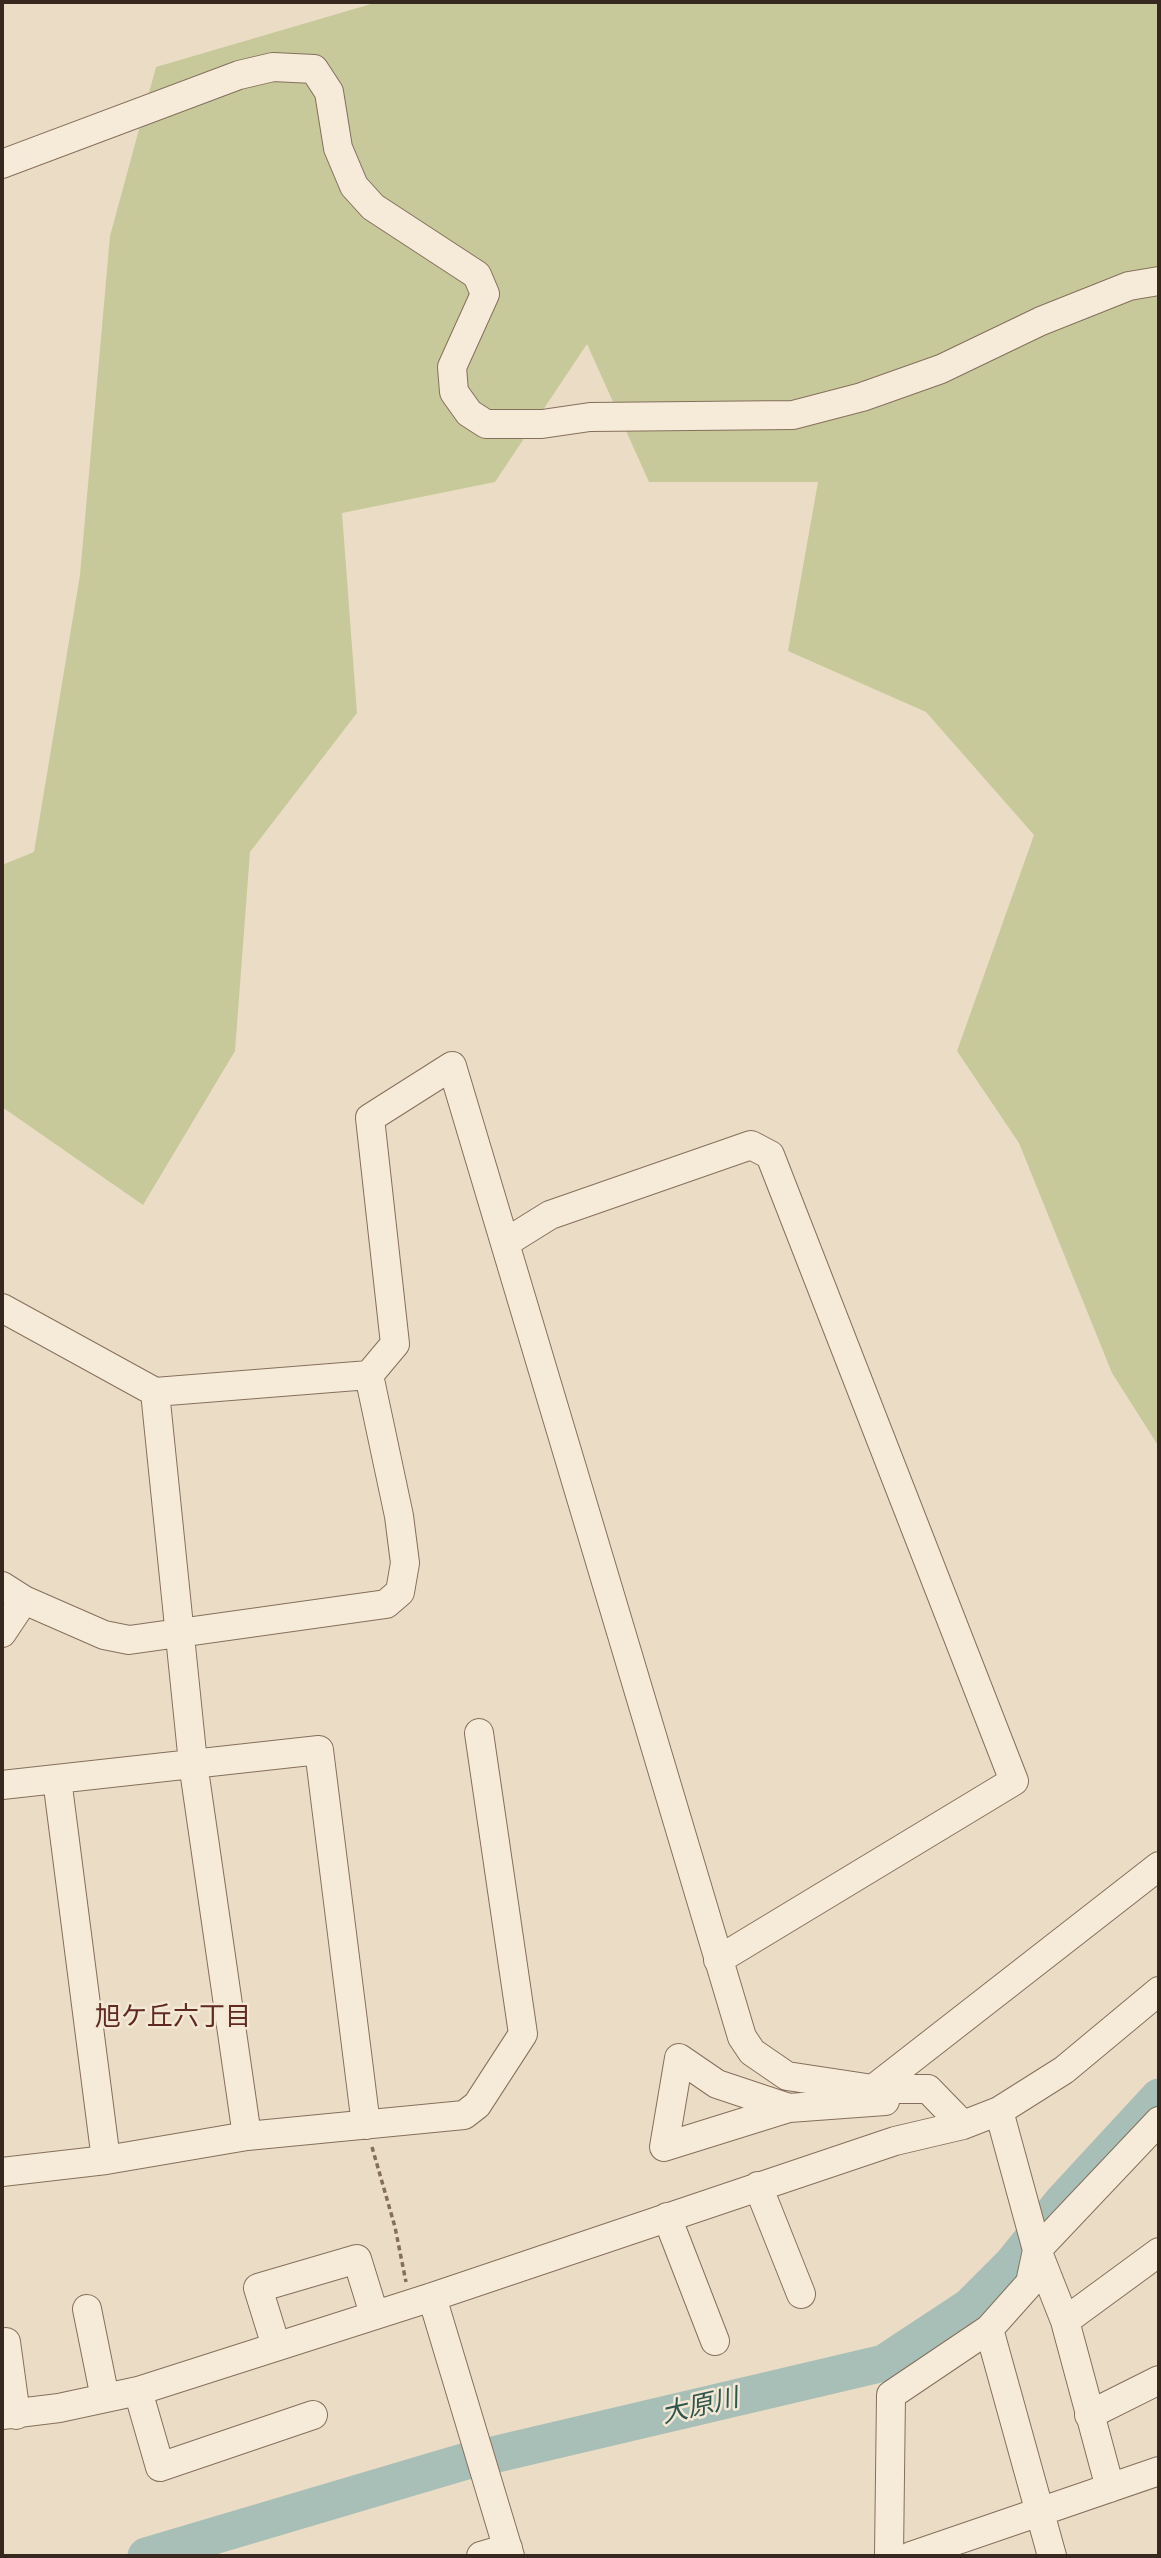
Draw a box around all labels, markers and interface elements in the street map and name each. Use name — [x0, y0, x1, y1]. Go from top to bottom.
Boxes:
district label: 旭ケ丘六丁目 — [95, 2001, 251, 2033]
water label: 大原川 — [658, 2382, 742, 2430]

